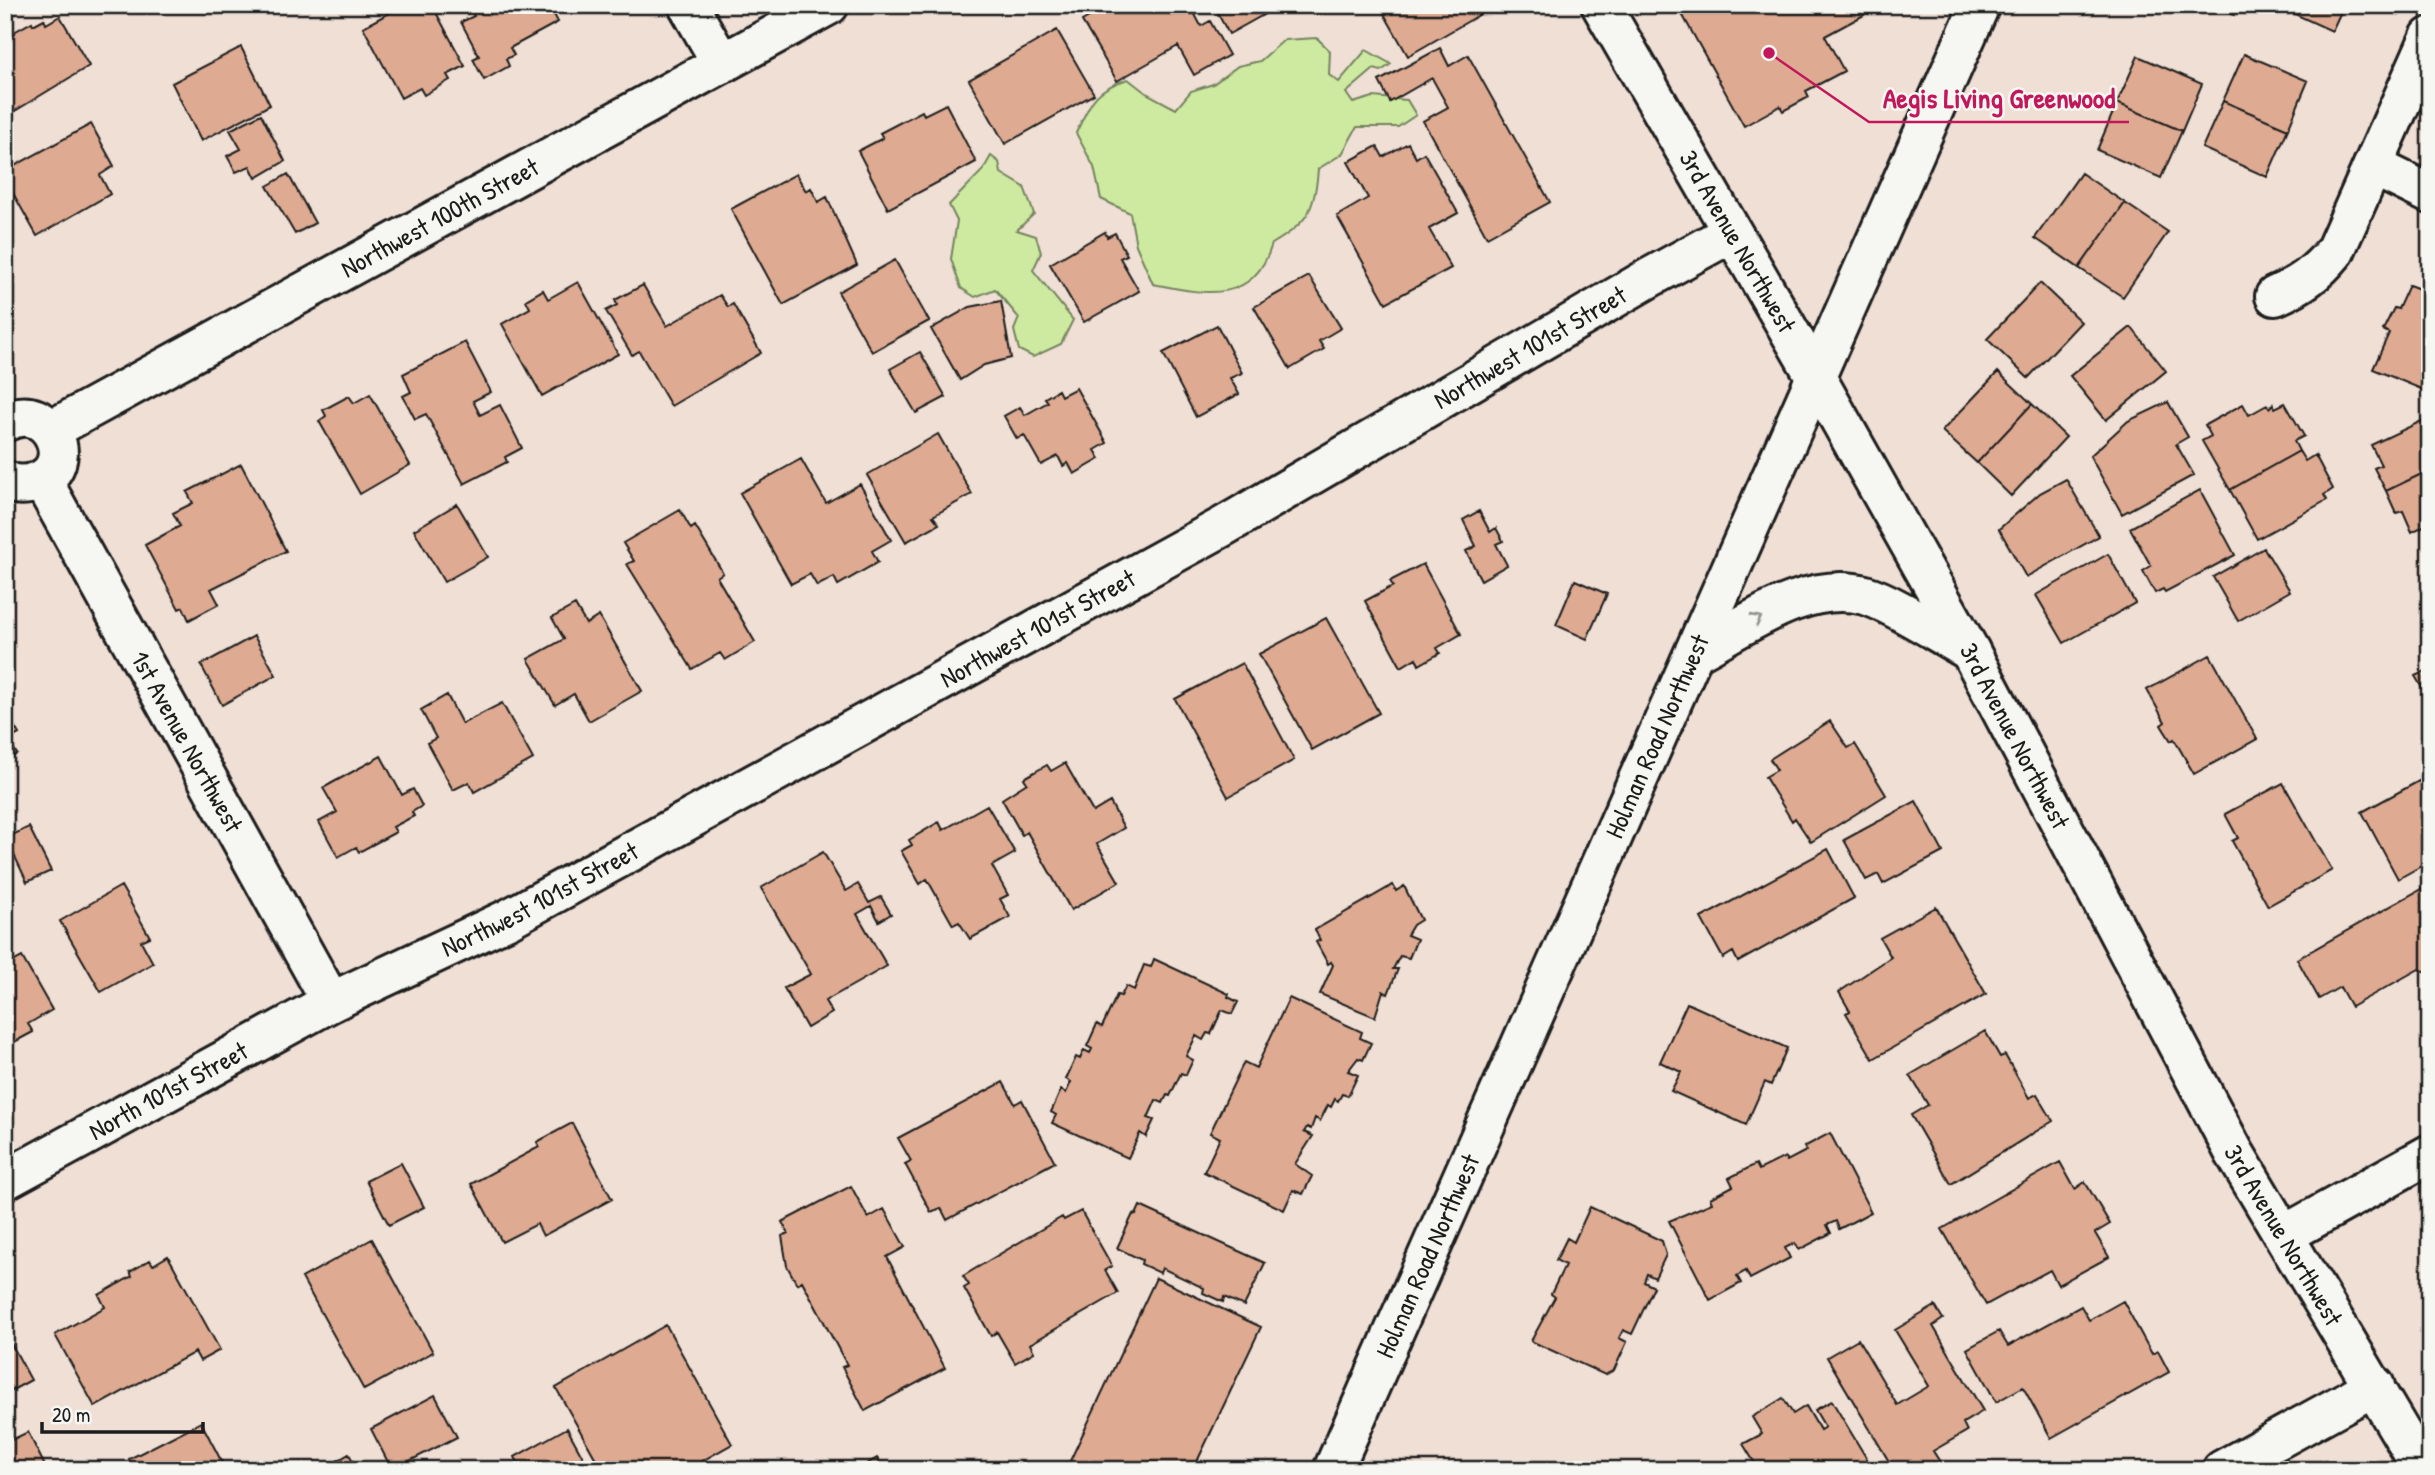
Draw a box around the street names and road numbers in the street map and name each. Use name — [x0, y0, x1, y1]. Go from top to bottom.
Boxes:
street label: 3rd Avenue Northwest — [1671, 143, 1805, 340]
street label: Northwest 100th Street — [334, 148, 546, 285]
street label: Northwest 101st Street — [1427, 277, 1633, 417]
street label: Northwest 101st Street — [933, 560, 1142, 696]
street label: Holman Road Northwest — [1596, 628, 1717, 844]
street label: 3rd Avenue Northwest — [1952, 636, 2079, 836]
street label: 1st Avenue Northwest — [123, 645, 252, 839]
street label: Northwest 101st Street — [435, 833, 645, 965]
street label: North 101st Street — [82, 1032, 255, 1148]
street label: 3rd Avenue Northwest — [2216, 1138, 2352, 1333]
street label: Holman Road Northwest — [1367, 1147, 1488, 1363]

